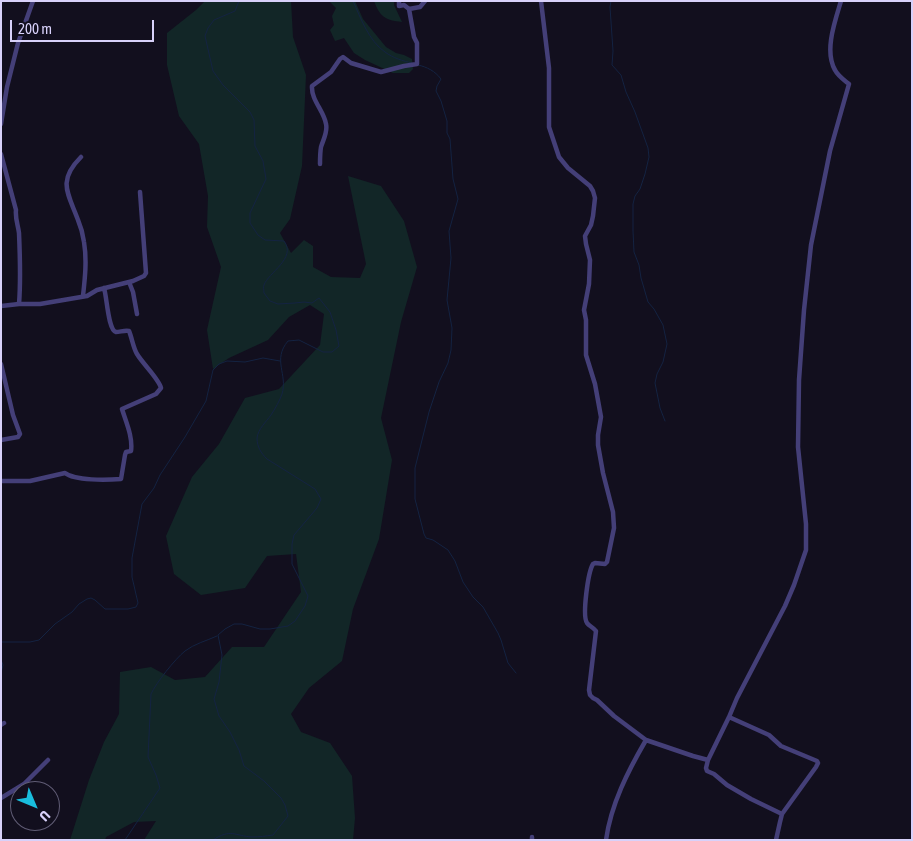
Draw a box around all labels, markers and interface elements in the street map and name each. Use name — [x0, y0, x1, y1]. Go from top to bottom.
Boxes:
scale bar — [12, 10, 156, 42]
text: 200 m — [18, 20, 52, 37]
north arrow — [10, 781, 60, 831]
text: U — [36, 807, 53, 824]

